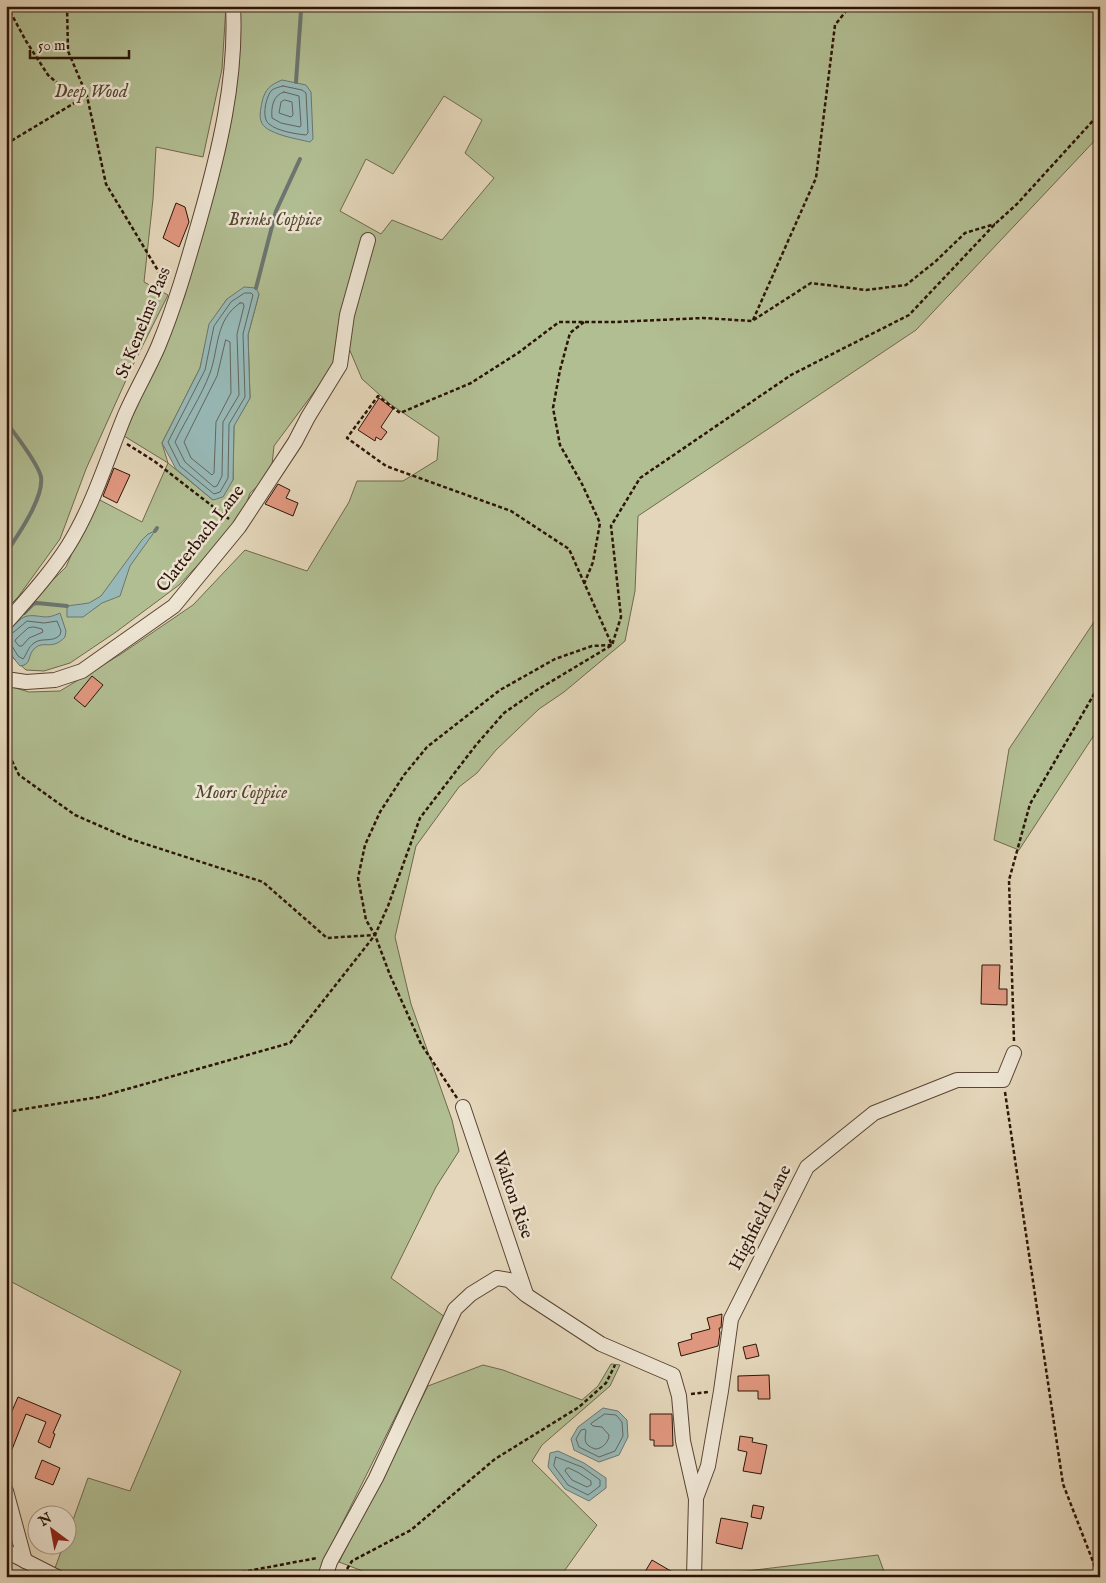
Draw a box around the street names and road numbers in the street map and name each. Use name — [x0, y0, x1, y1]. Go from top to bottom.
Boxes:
street label: St Kenelms Pass — [111, 264, 177, 382]
street label: Clatterbach Lane — [152, 481, 250, 597]
street label: Walton Rise — [486, 1148, 538, 1242]
street label: Highfield Lane — [725, 1161, 797, 1275]

